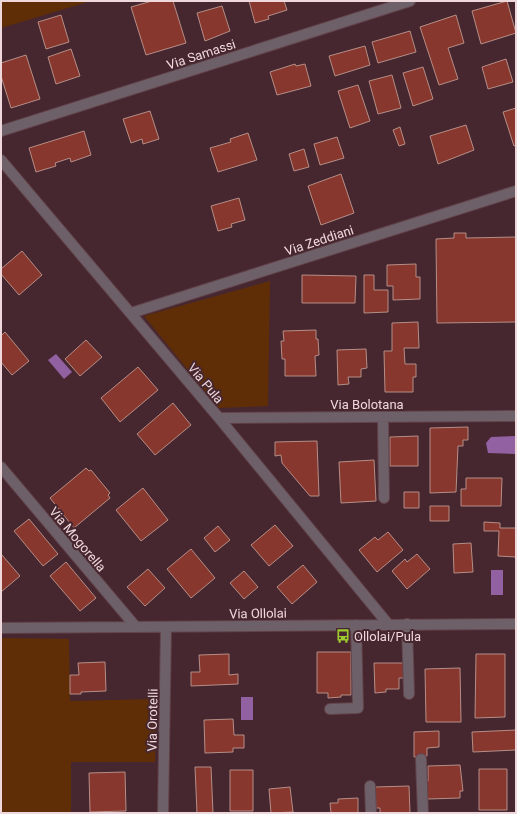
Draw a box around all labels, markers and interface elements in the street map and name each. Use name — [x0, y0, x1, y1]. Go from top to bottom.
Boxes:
street label: Via Samassi — [165, 36, 238, 73]
street label: Via Zeddiani — [283, 222, 355, 259]
street label: Via Pula — [185, 360, 227, 406]
street label: Via Bolotana — [330, 397, 404, 412]
street label: Via Mogorella — [46, 504, 109, 575]
street label: Via Ollolai — [229, 605, 287, 622]
bus stop icon: Ollolai/Pula — [335, 628, 351, 644]
place label: Ollolai/Pula — [354, 629, 421, 644]
street label: Via Orotelli — [144, 688, 161, 752]

